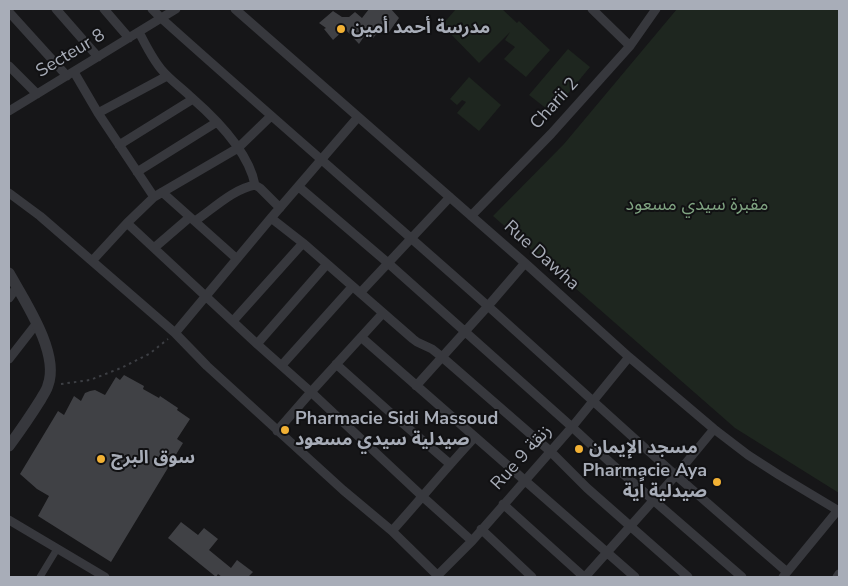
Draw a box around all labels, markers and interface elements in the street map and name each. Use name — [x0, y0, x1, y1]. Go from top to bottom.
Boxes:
place label: مدرسة أحمد أمين — [351, 18, 490, 40]
marker: مدرسة أحمد أمين — [335, 23, 347, 35]
street label: Secteur 8 — [33, 25, 109, 83]
street label: Charii 2 — [526, 74, 584, 134]
park label: مقبرة سيدي مسعود — [626, 195, 768, 217]
street label: Rue Dawha — [499, 217, 583, 295]
place label: Pharmacie Sidi Massoud صيدلية سيدي مسعود — [295, 409, 498, 452]
street label: Rue 9 زنقة — [487, 421, 557, 495]
marker: Pharmacie Sidi Massoud صيدلية سيدي مسعود — [279, 424, 291, 436]
place label: مسجد الإيمان — [589, 438, 698, 460]
marker: مسجد الإيمان — [573, 443, 585, 455]
place label: سوق البرج — [111, 448, 195, 470]
marker: سوق البرج — [95, 453, 107, 465]
place label: Pharmacie Aya صيدلية اًية — [582, 461, 707, 504]
marker: Pharmacie Aya صيدلية اًية — [711, 476, 723, 488]

